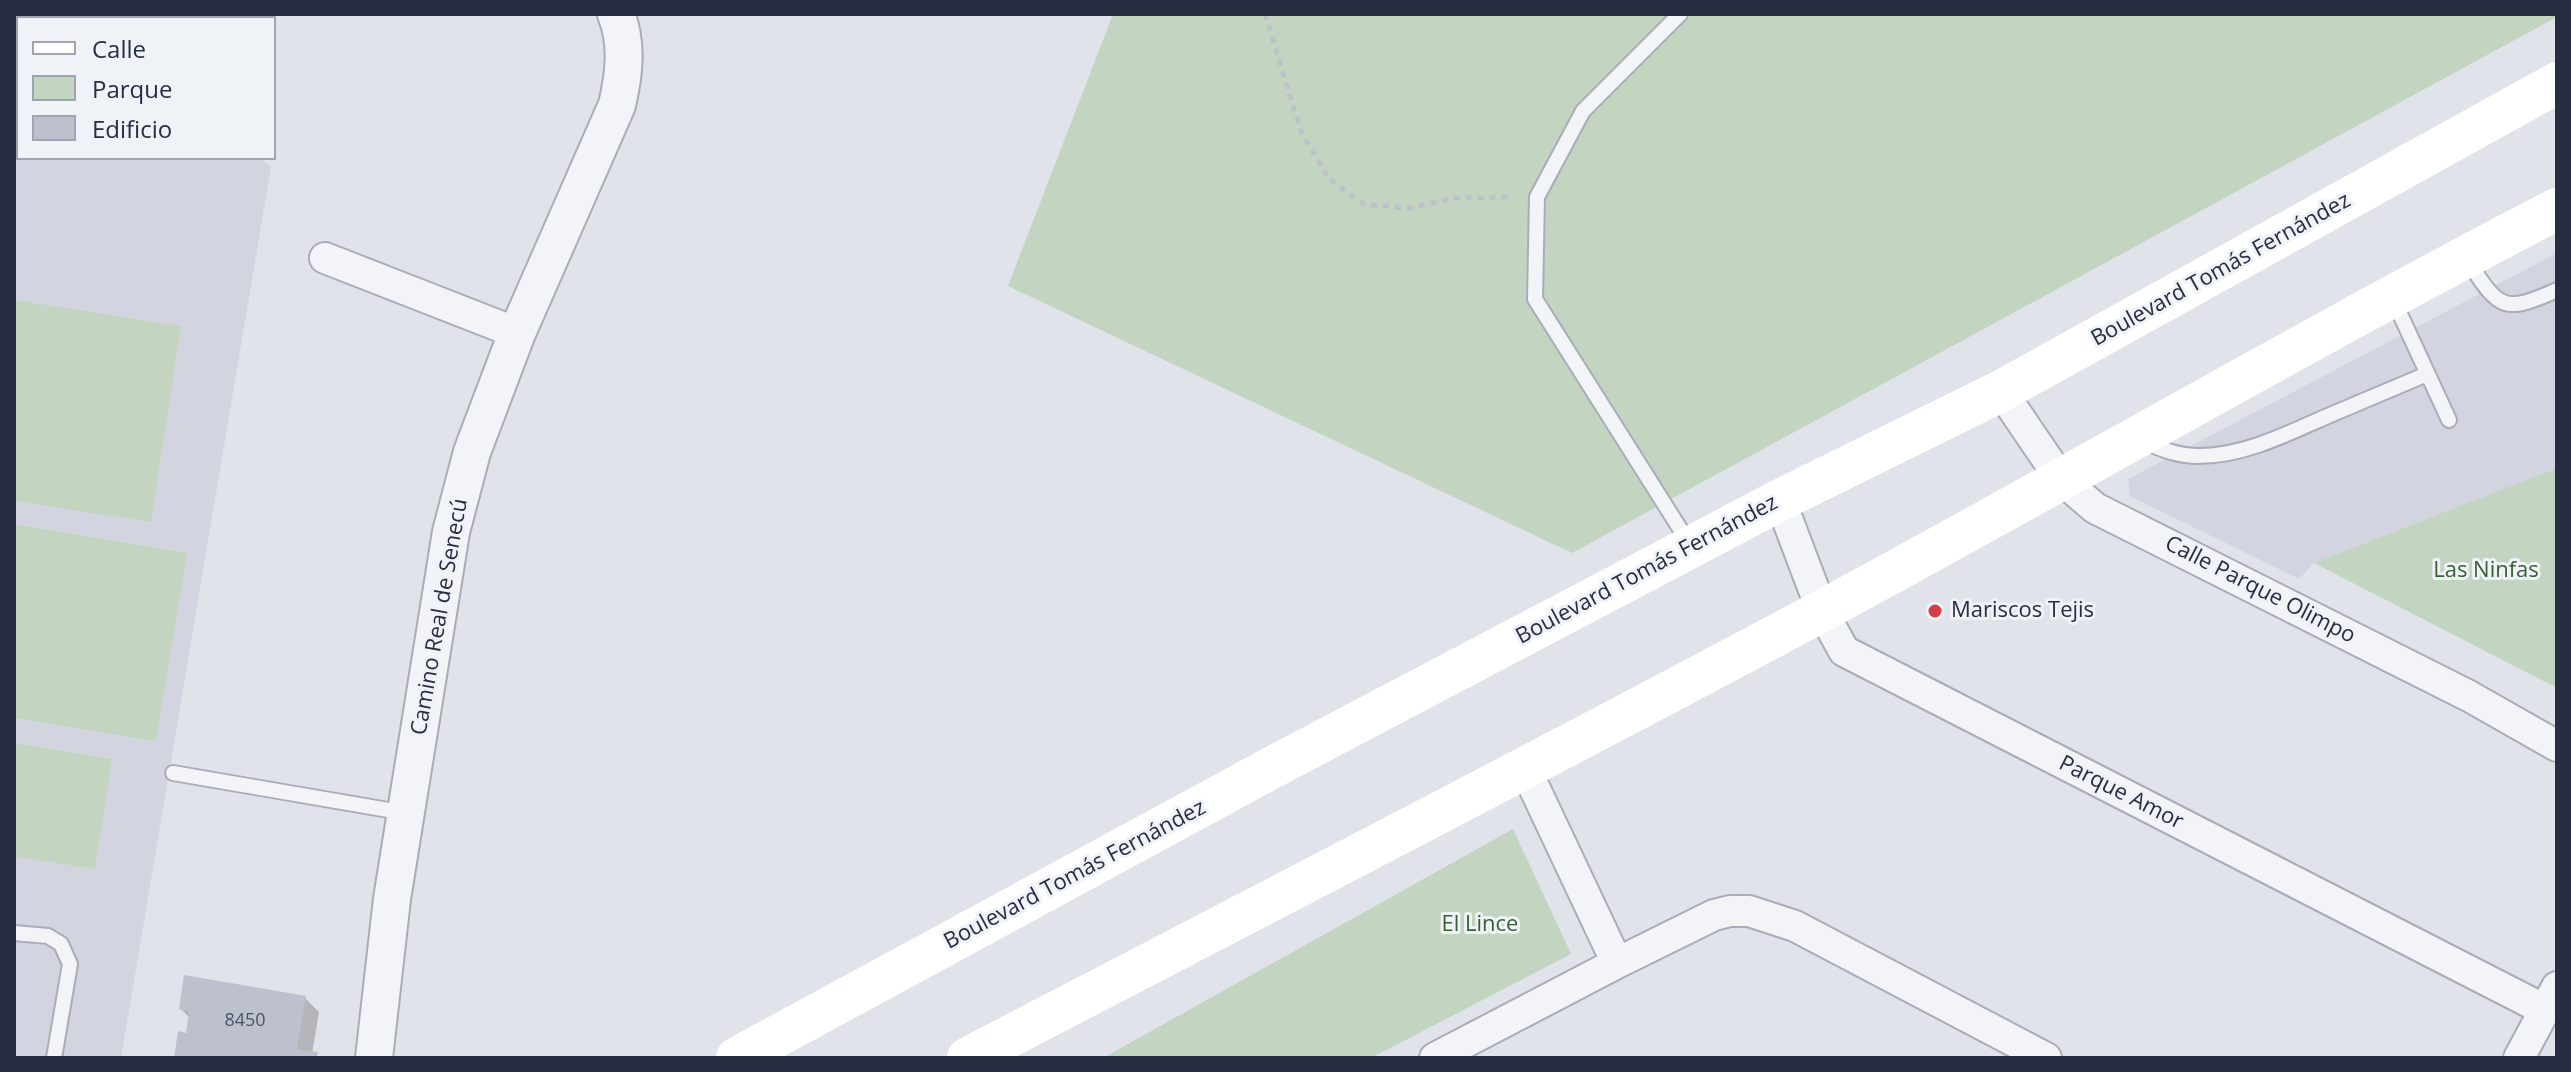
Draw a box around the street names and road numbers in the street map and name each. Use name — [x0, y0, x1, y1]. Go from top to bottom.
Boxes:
street label: Boulevard Tomás Fernández — [2087, 188, 2355, 352]
street label: Boulevard Tomás Fernández — [1512, 490, 1782, 650]
street label: Camino Real de Senecú — [406, 497, 474, 737]
street label: Calle Parque Olimpo — [2160, 531, 2360, 649]
street label: Parque Amor — [2054, 750, 2188, 836]
street label: Boulevard Tomás Fernández — [940, 795, 1210, 955]

